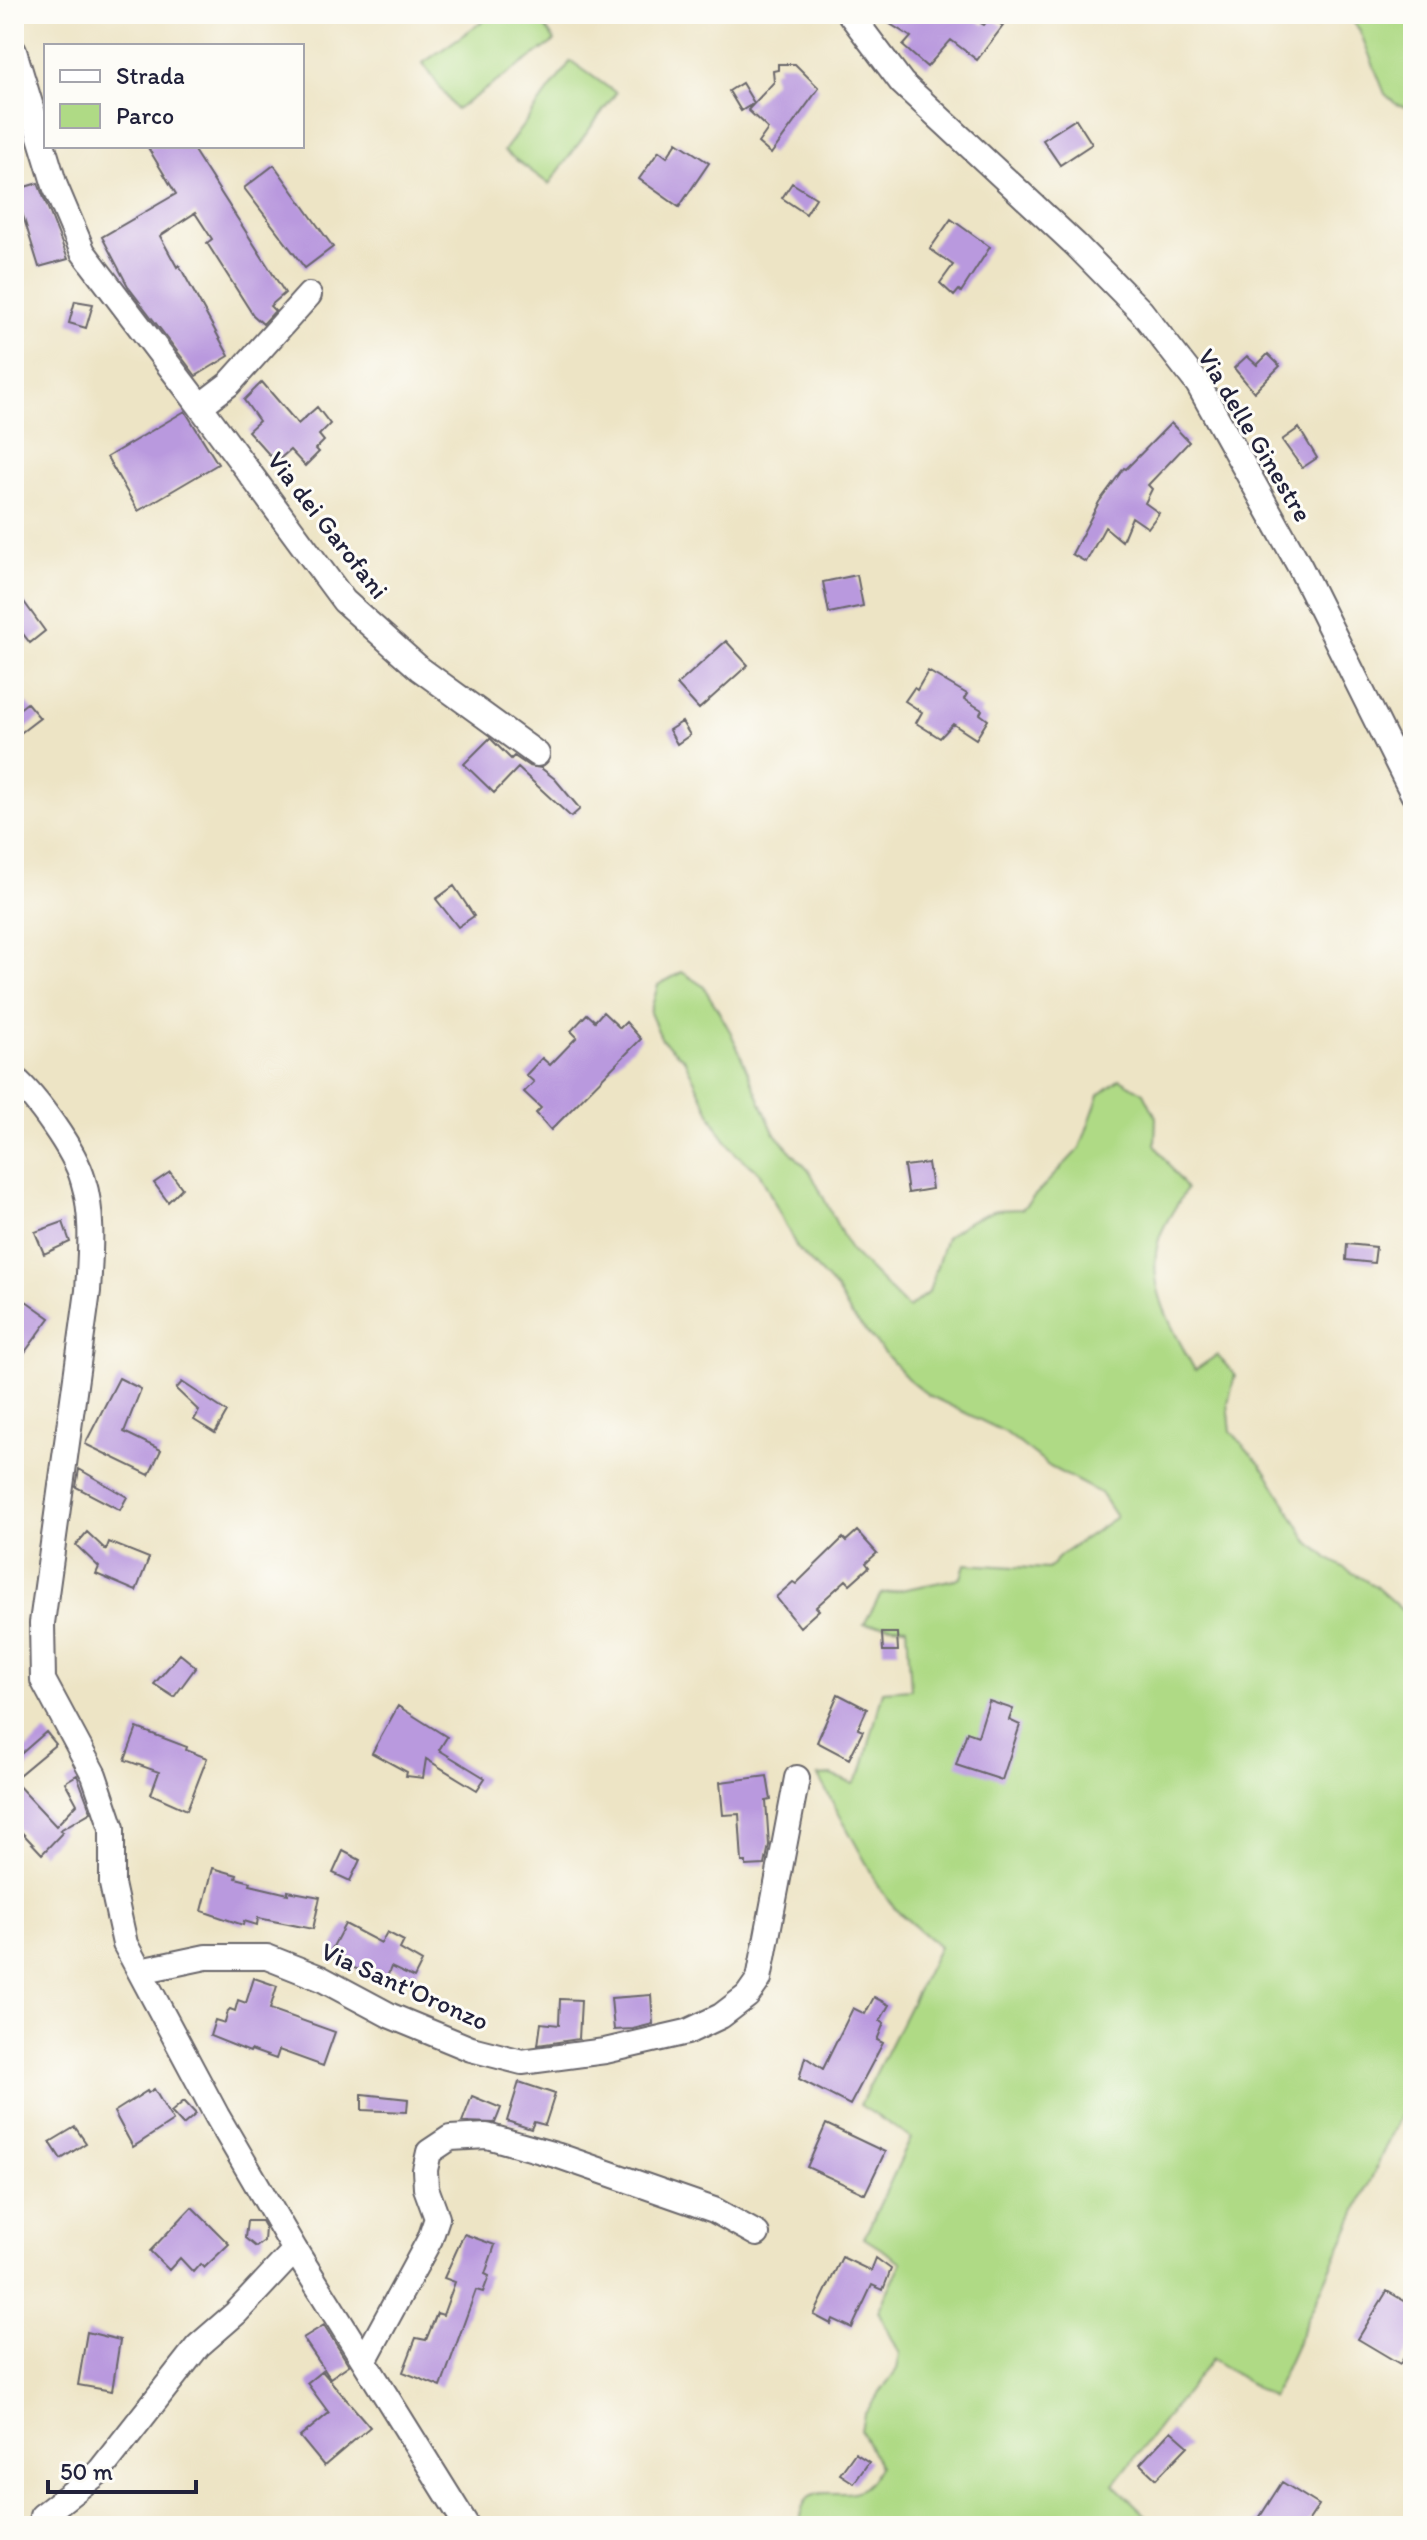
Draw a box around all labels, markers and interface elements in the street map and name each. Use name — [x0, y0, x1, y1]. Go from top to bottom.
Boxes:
legend — [44, 44, 304, 148]
text: Strada — [116, 61, 185, 90]
text: Parco — [116, 101, 174, 130]
street label: Via delle Ginestre — [1191, 343, 1319, 527]
street label: Via dei Garofani — [260, 445, 396, 605]
street label: Via Sant'Oronzo — [316, 1935, 494, 2037]
scale bar — [48, 2444, 196, 2494]
text: 50 m — [60, 2457, 113, 2486]

